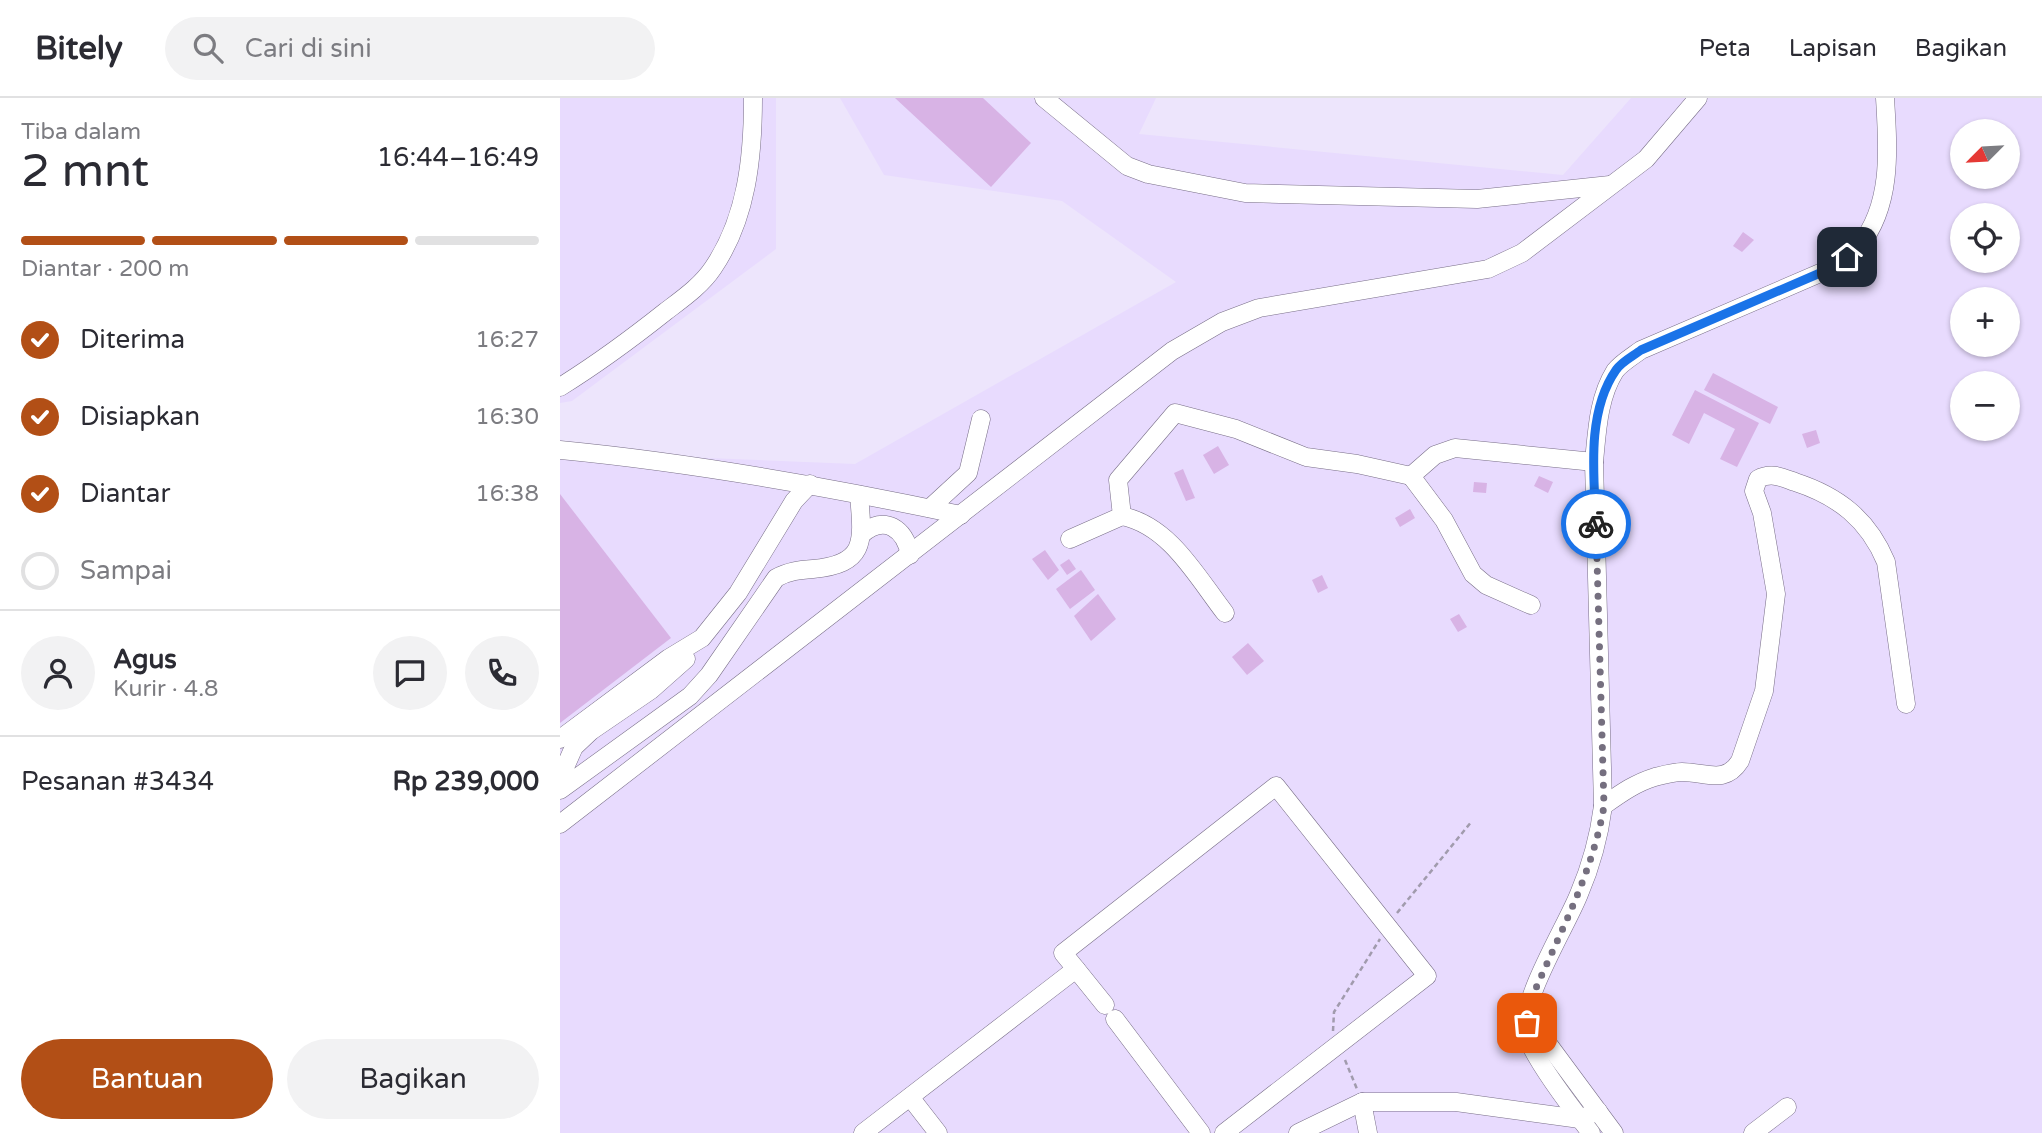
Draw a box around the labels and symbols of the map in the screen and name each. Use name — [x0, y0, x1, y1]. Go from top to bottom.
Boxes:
north arrow — [1950, 119, 2020, 189]
pin — [1817, 227, 1877, 287]
courier — [1561, 489, 1631, 559]
pin — [1497, 993, 1557, 1053]

